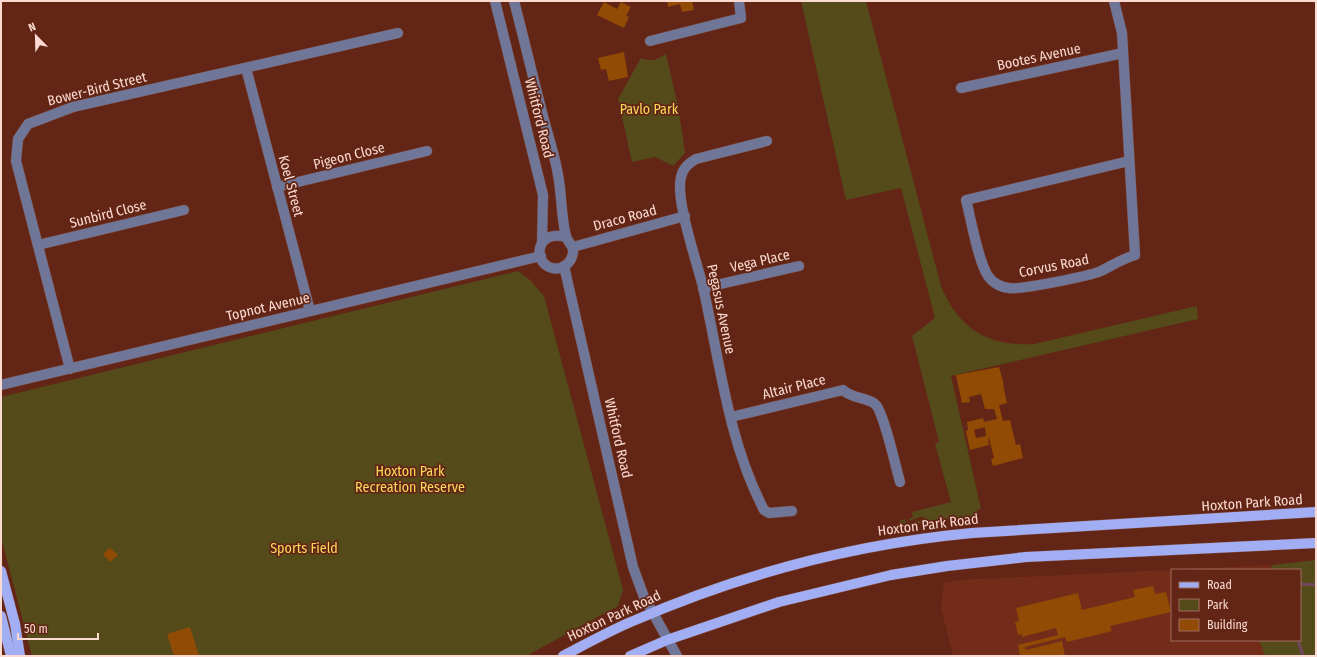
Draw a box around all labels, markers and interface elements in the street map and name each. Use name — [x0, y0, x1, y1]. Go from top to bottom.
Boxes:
north arrow — [16, 16, 56, 56]
text: N — [27, 20, 38, 35]
street label: Bootes Avenue — [996, 40, 1082, 74]
street label: Bower-Bird Street — [46, 68, 149, 110]
street label: Whitford Road — [521, 76, 557, 160]
park label: Pavlo Park — [620, 101, 679, 118]
street label: Pigeon Close — [312, 139, 387, 173]
street label: Koel Street — [275, 153, 307, 219]
street label: Sunbird Close — [68, 196, 148, 232]
street label: Draco Road — [591, 201, 659, 235]
street label: Vega Place — [729, 246, 791, 276]
street label: Corvus Road — [1018, 251, 1090, 281]
street label: Pegasus Avenue — [703, 262, 739, 356]
street label: Topnot Avenue — [225, 289, 311, 325]
street label: Altair Place — [761, 371, 827, 403]
street label: Whitford Road — [601, 396, 635, 480]
park label: Hoxton Park Recreation Reserve — [355, 463, 465, 496]
street label: Hoxton Park Road — [1201, 491, 1303, 515]
street label: Hoxton Park Road — [877, 510, 979, 540]
park label: Sports Field — [270, 540, 338, 557]
legend — [1171, 569, 1301, 641]
text: Road — [1207, 578, 1232, 592]
street label: Hoxton Park Road — [564, 587, 664, 645]
text: Park — [1207, 598, 1229, 612]
scale bar — [18, 615, 98, 641]
text: Building — [1207, 618, 1248, 632]
text: 50 m — [24, 622, 48, 636]

